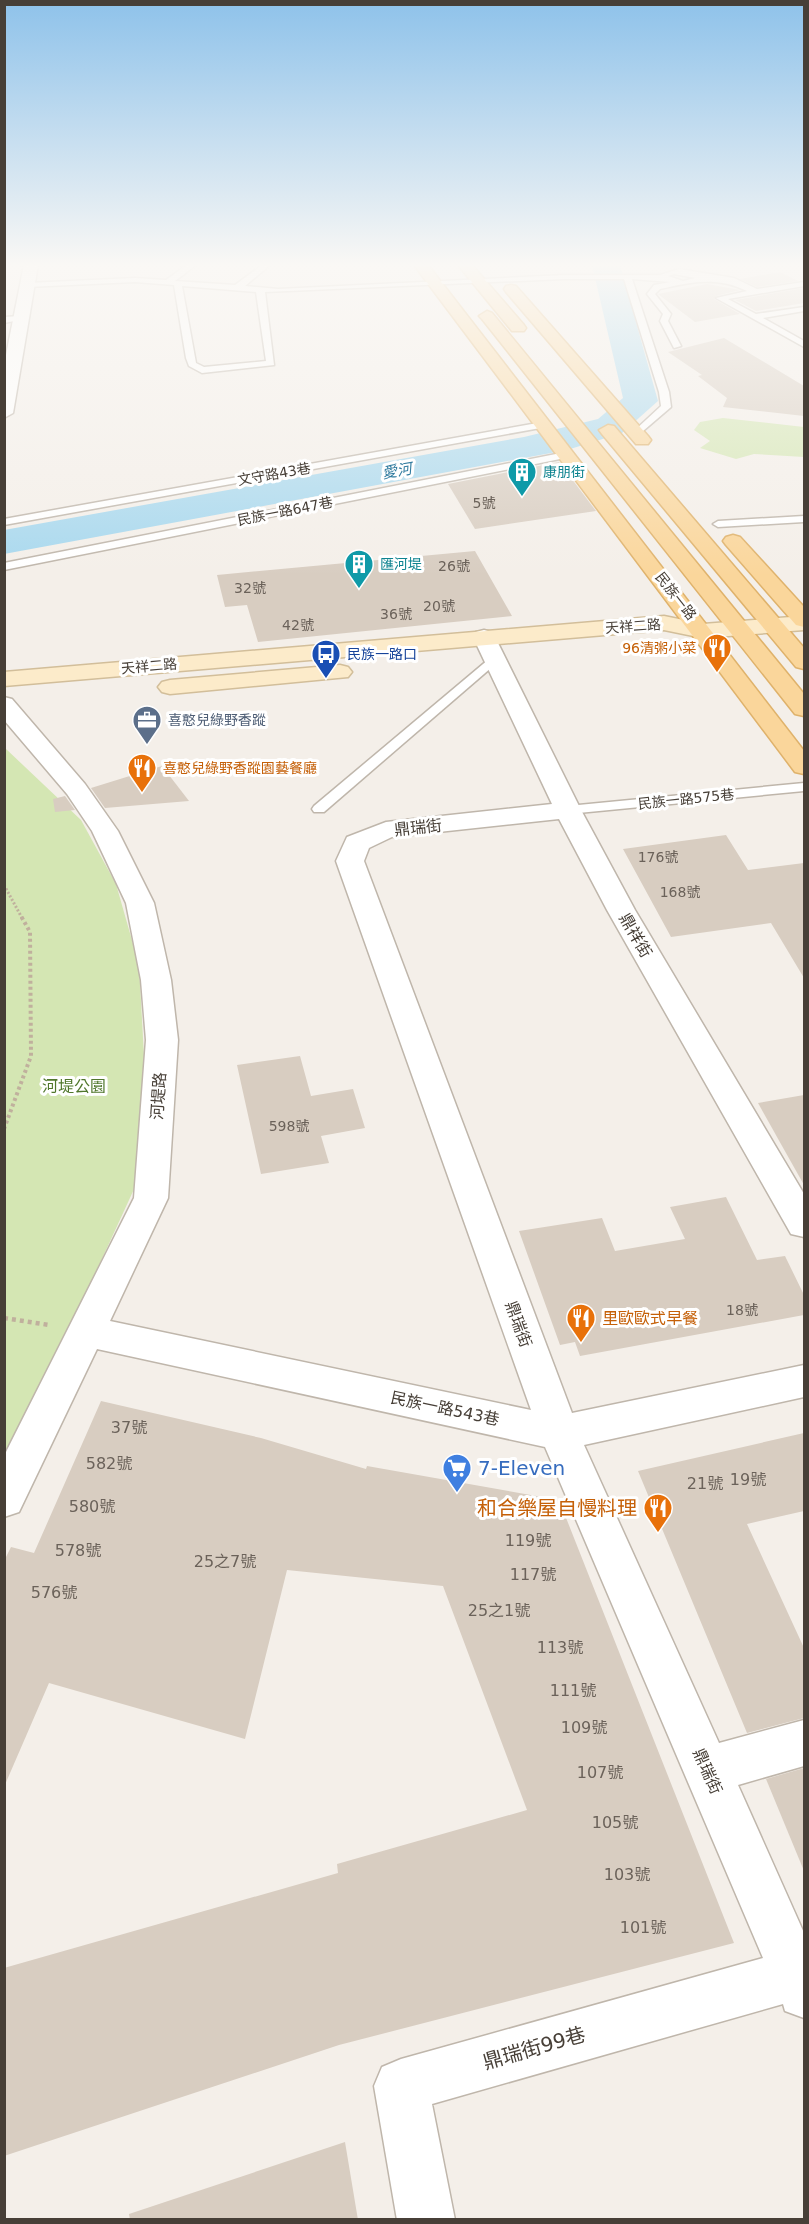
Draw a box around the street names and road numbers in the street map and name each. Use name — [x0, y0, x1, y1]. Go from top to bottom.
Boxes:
street label: 文守路43巷 — [236, 460, 312, 488]
street label: 民族一路647巷 — [236, 494, 334, 528]
street label: 民族一路 — [652, 569, 700, 623]
street label: 天祥二路 — [605, 616, 661, 636]
street label: 天祥二路 — [120, 656, 178, 676]
street label: 民族一路575巷 — [637, 786, 735, 812]
street label: 鼎瑞街 — [393, 816, 443, 839]
street label: 鼎祥街 — [615, 910, 656, 961]
street label: 河堤路 — [147, 1071, 170, 1121]
street label: 鼎瑞街 — [501, 1298, 536, 1350]
street label: 民族一路543巷 — [389, 1388, 501, 1429]
street label: 鼎瑞街 — [689, 1745, 726, 1797]
street label: 鼎瑞街99巷 — [480, 2022, 588, 2074]

